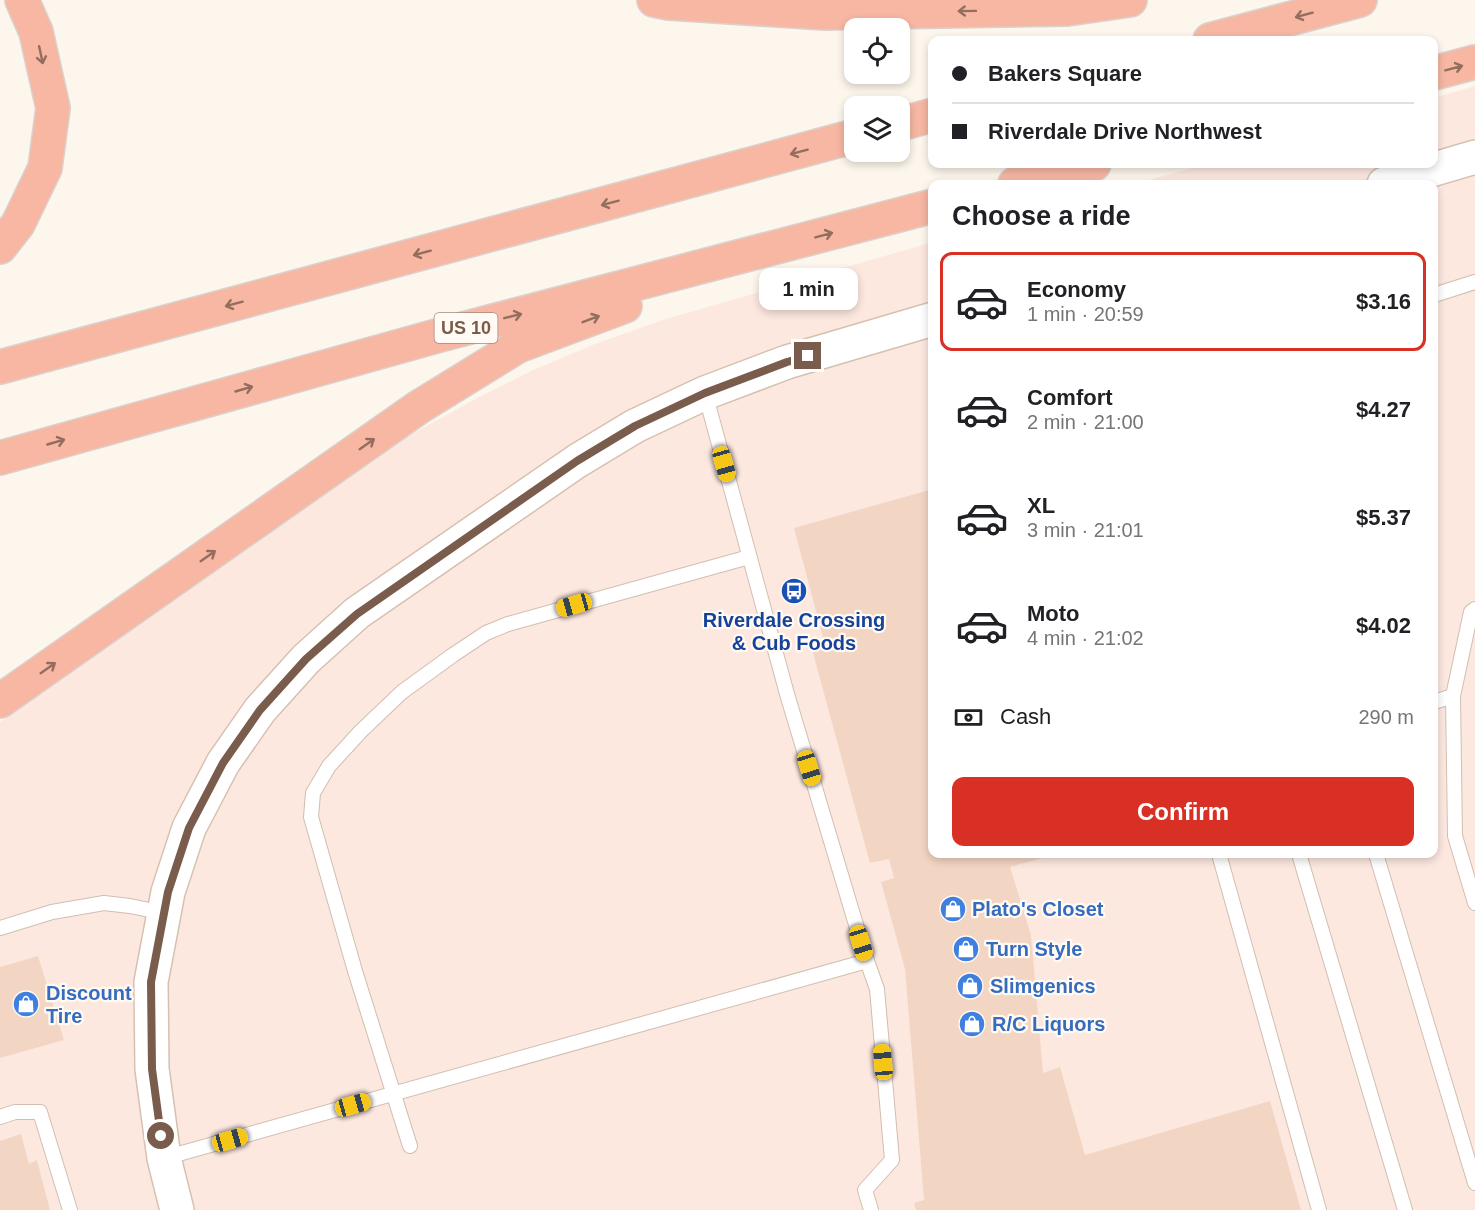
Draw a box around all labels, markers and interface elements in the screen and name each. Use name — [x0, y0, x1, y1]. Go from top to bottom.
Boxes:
one-way arrow — [958, 5, 978, 17]
one-way arrow — [1295, 10, 1314, 22]
map controls — [844, 18, 910, 162]
button: locate — [844, 18, 910, 84]
one-way arrow — [36, 45, 48, 64]
text: Bakers Square — [988, 61, 1142, 86]
one-way arrow — [1445, 61, 1464, 73]
button: layers — [844, 96, 910, 162]
text: Riverdale Drive Northwest — [988, 119, 1262, 144]
one-way arrow — [789, 146, 808, 158]
one-way arrow — [601, 197, 620, 209]
text: Choose a ride — [952, 201, 1131, 231]
one-way arrow — [814, 229, 833, 241]
one-way arrow — [413, 248, 432, 260]
callout: 1 min — [758, 269, 858, 311]
icon: car — [955, 275, 1009, 329]
text: Economy — [1027, 277, 1126, 302]
text: 1 min — [782, 278, 835, 300]
text: $3.16 — [1356, 289, 1411, 314]
one-way arrow — [225, 299, 244, 311]
text: 1 min · 20:59 — [1027, 303, 1144, 325]
one-way arrow — [503, 310, 522, 321]
one-way arrow — [582, 312, 600, 323]
road number: US 10 — [434, 313, 498, 343]
route end — [794, 342, 821, 369]
one-way arrow — [234, 383, 253, 395]
icon: car — [955, 383, 1009, 437]
text: Comfort — [1027, 385, 1113, 410]
text: $4.27 — [1356, 397, 1411, 422]
text: 2 min · 21:00 — [1027, 411, 1144, 433]
one-way arrow — [46, 436, 65, 447]
one-way arrow — [359, 438, 375, 450]
car — [710, 444, 738, 484]
icon: car — [955, 491, 1009, 545]
text: XL — [1027, 493, 1055, 518]
text: $5.37 — [1356, 505, 1411, 530]
text: 3 min · 21:01 — [1027, 519, 1144, 541]
one-way arrow — [199, 550, 215, 562]
bus stop icon: Riverdale Crossing & Cub Foods — [779, 576, 809, 606]
car — [554, 591, 594, 619]
icon: car — [955, 599, 1009, 653]
text: Moto — [1027, 601, 1080, 626]
place label: Riverdale Crossing & Cub Foods — [703, 609, 885, 654]
text: $4.02 — [1356, 613, 1411, 638]
text: 4 min · 21:02 — [1027, 627, 1144, 649]
one-way arrow — [39, 662, 55, 674]
icon: cash — [952, 701, 985, 734]
text: Cash — [1000, 704, 1051, 729]
text: 290 m — [1358, 706, 1414, 728]
car — [795, 748, 823, 788]
button: Confirm — [952, 777, 1414, 846]
shop icon: Plato's Closet — [938, 894, 968, 924]
place label: Plato's Closet — [972, 898, 1104, 920]
car — [847, 923, 875, 963]
shop icon: Turn Style — [951, 934, 981, 964]
place label: Turn Style — [986, 938, 1082, 960]
shop icon: Slimgenics — [955, 971, 985, 1001]
place label: Slimgenics — [990, 975, 1096, 997]
place label: Discount Tire — [46, 982, 132, 1027]
shop icon: Discount Tire — [11, 989, 41, 1019]
shop icon: R/C Liquors — [957, 1009, 987, 1039]
place label: R/C Liquors — [992, 1013, 1105, 1035]
car — [872, 1043, 894, 1081]
car — [333, 1091, 373, 1119]
route start — [147, 1122, 174, 1149]
car — [210, 1126, 250, 1154]

